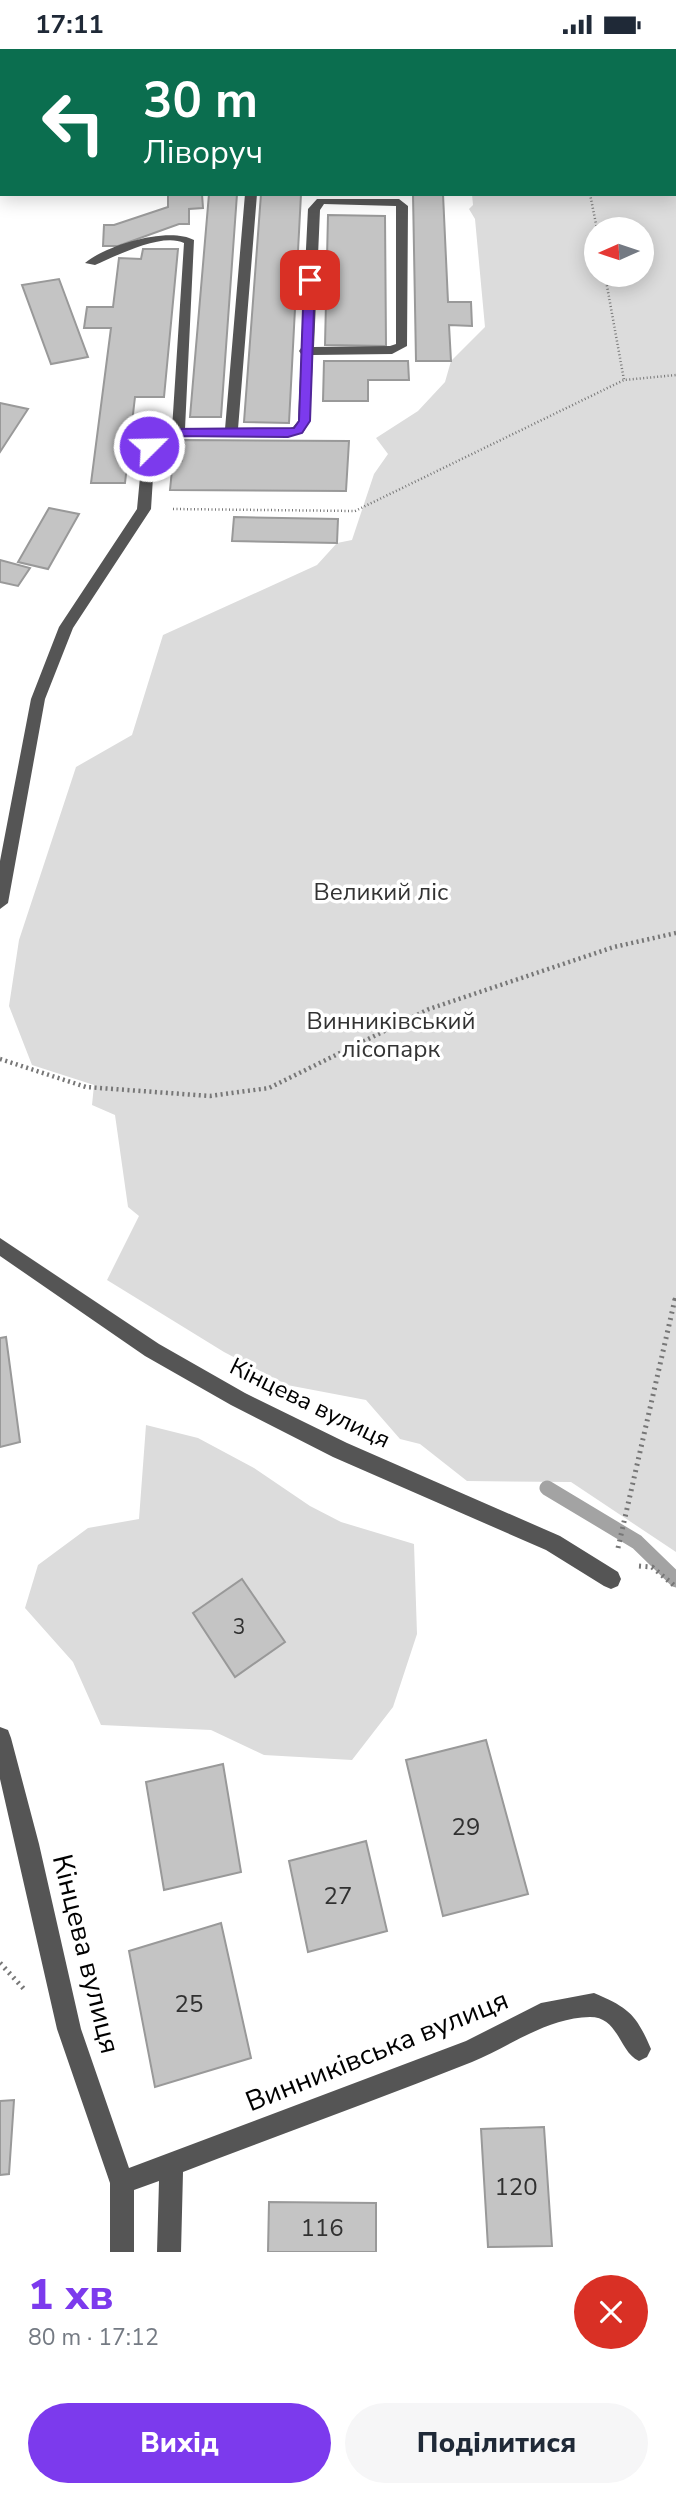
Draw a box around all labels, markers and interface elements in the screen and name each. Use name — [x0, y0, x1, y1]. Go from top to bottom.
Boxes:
text: 17:11 — [35, 7, 104, 42]
text: 30 m — [143, 67, 258, 134]
icon: left — [28, 77, 119, 168]
text: Ліворуч — [143, 131, 263, 174]
north arrow — [584, 217, 654, 287]
map controls — [584, 217, 654, 287]
pin — [280, 250, 340, 310]
icon: arrive — [291, 261, 329, 299]
position arrow — [112, 409, 186, 483]
park label: Великий ліс — [314, 876, 448, 908]
park label: Винниківський лісопарк — [307, 1005, 475, 1065]
street label: Кінцева вулиця — [224, 1350, 396, 1456]
house number: 3 — [233, 1613, 245, 1641]
house number: 29 — [452, 1811, 480, 1843]
street label: Кінцева вулиця — [43, 1850, 129, 2058]
house number: 27 — [324, 1880, 352, 1912]
street label: Винниківська вулиця — [240, 1981, 514, 2121]
house number: 25 — [175, 1988, 203, 2020]
house number: 120 — [494, 2171, 538, 2203]
house number: 116 — [300, 2212, 344, 2244]
text: 1 хв — [28, 2267, 113, 2324]
button: close — [574, 2275, 648, 2349]
text: 80 m · 17:12 — [28, 2322, 159, 2353]
button: Вихід — [28, 2403, 331, 2483]
button: Поділитися — [345, 2403, 648, 2483]

